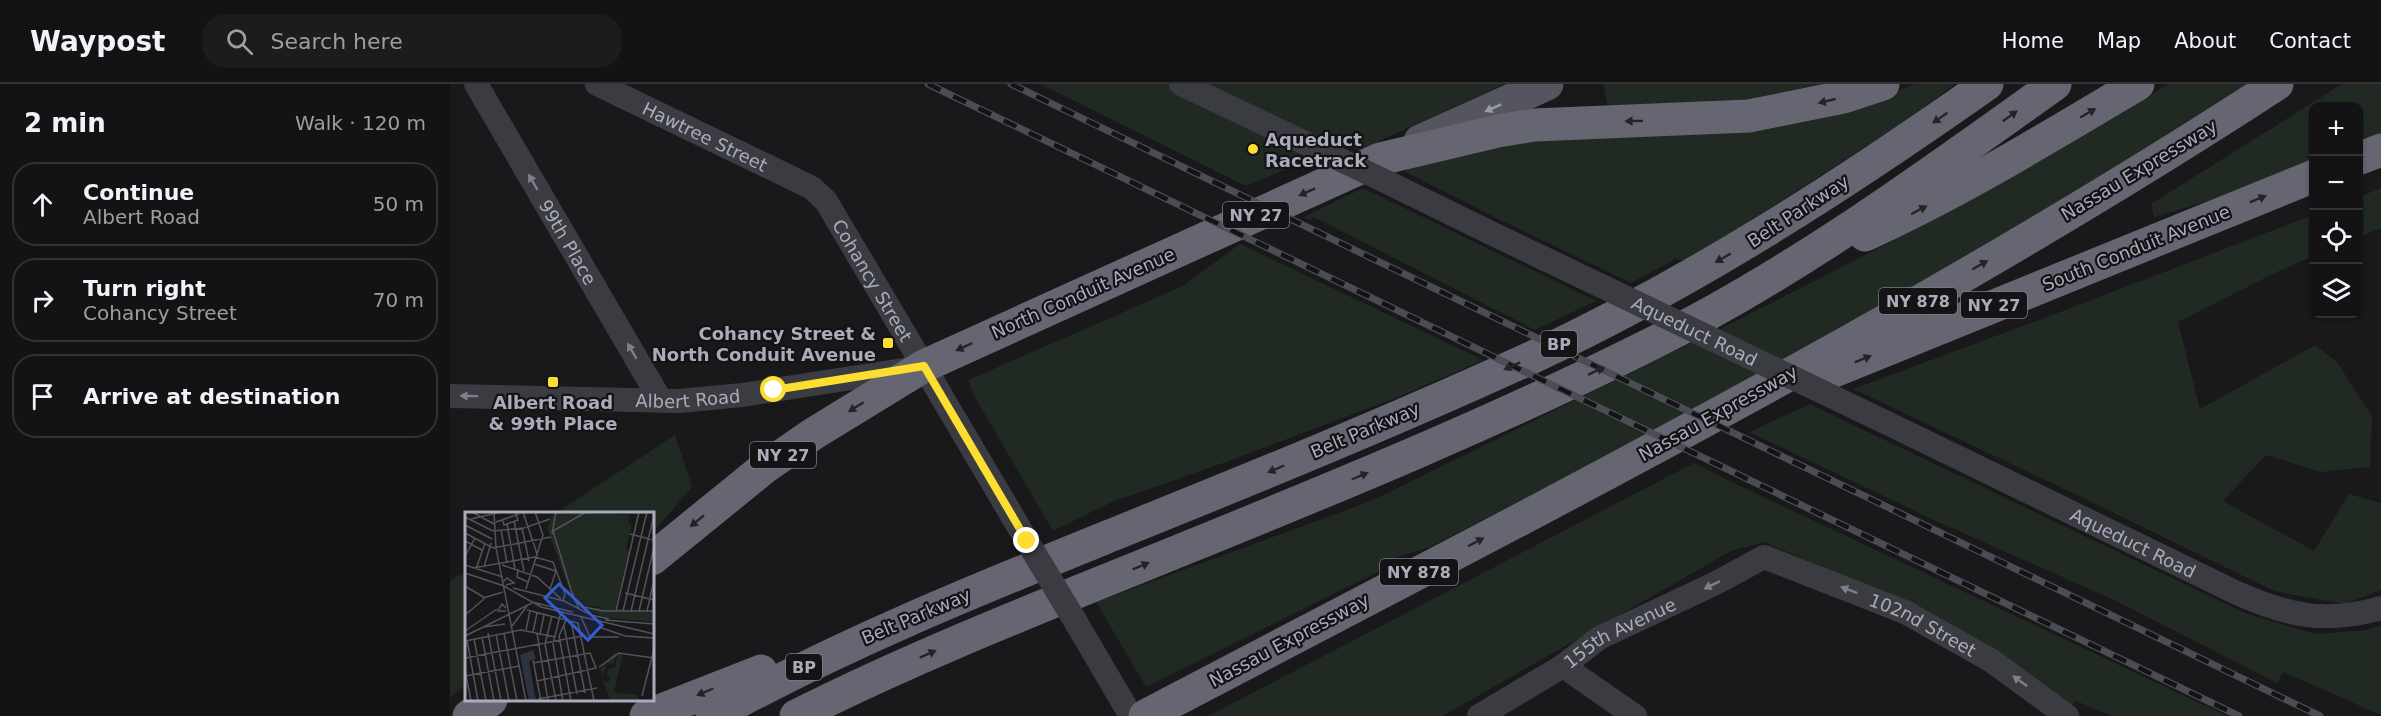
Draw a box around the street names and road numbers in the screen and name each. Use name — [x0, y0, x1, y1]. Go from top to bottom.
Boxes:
street label: Hawtree Street — [639, 97, 771, 175]
street label: Nassau Expressway — [2057, 115, 2221, 225]
street label: Belt Parkway — [1743, 170, 1853, 252]
street label: 99th Place — [535, 196, 601, 288]
street label: South Conduit Avenue — [2039, 201, 2233, 295]
road number: NY 27 — [1223, 202, 1289, 228]
street label: Cohancy Street — [829, 215, 917, 345]
street label: North Conduit Avenue — [988, 243, 1178, 343]
road number: NY 878 — [1879, 288, 1957, 314]
street label: Aqueduct Road — [1629, 292, 1761, 370]
road number: NY 27 — [1961, 292, 2027, 318]
road number: BP — [1541, 331, 1577, 357]
street label: Nassau Expressway — [1635, 360, 1801, 465]
street label: Albert Road — [635, 385, 741, 412]
street label: Belt Parkway — [1307, 397, 1423, 462]
road number: NY 27 — [750, 442, 816, 468]
street label: Aqueduct Road — [2067, 503, 2199, 582]
road number: NY 878 — [1380, 559, 1458, 585]
street label: Belt Parkway — [858, 583, 974, 648]
street label: Nassau Expressway — [1205, 589, 1373, 691]
street label: 102nd Street — [1866, 589, 1980, 661]
street label: 155th Avenue — [1559, 593, 1679, 672]
road number: BP — [786, 654, 822, 680]

